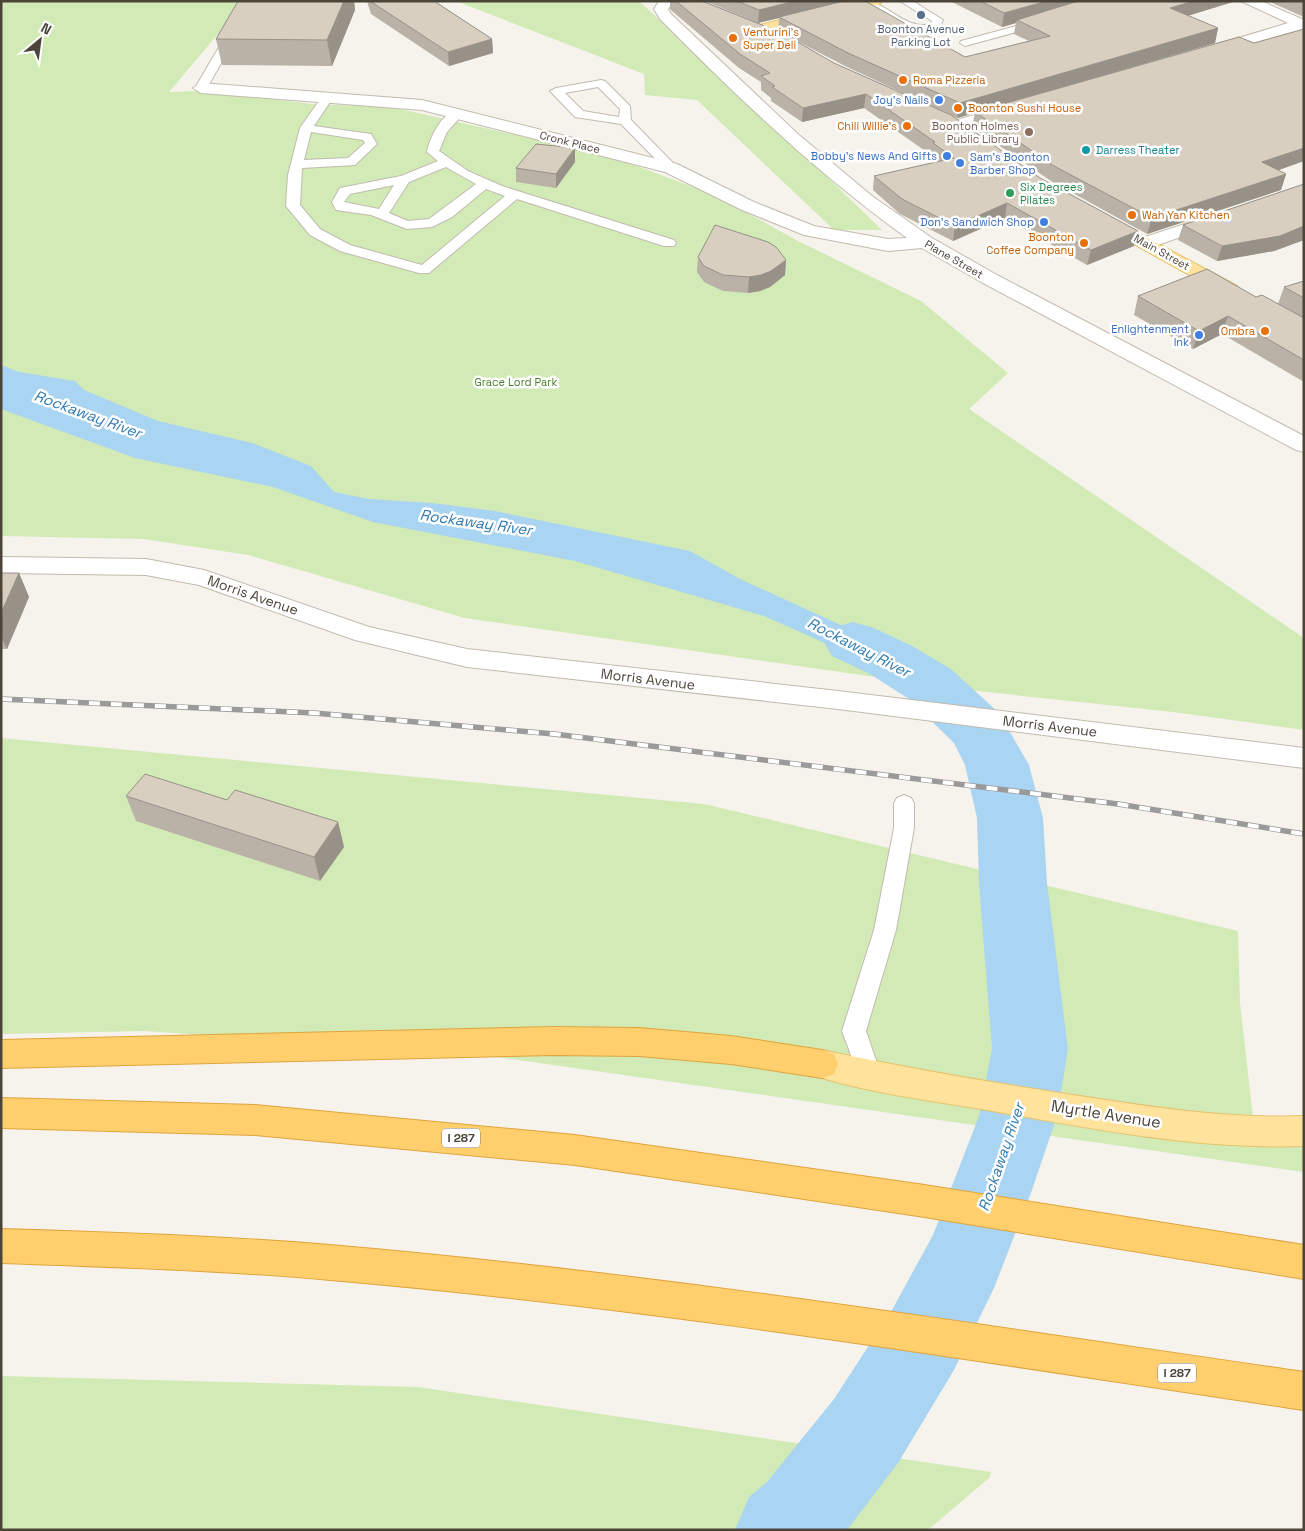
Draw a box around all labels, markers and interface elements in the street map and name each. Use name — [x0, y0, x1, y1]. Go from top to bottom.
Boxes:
marker: Boonton Avenue Parking Lot — [915, 9, 927, 21]
north arrow — [15, 15, 65, 65]
text: N — [38, 18, 55, 39]
place label: Boonton Avenue Parking Lot — [877, 22, 965, 49]
place label: Venturini's Super Deli — [743, 25, 799, 52]
marker: Venturini's Super Deli — [727, 32, 739, 44]
place label: Roma Pizzeria — [913, 73, 986, 87]
marker: Roma Pizzeria — [897, 74, 909, 86]
place label: Joy’s Nails — [873, 93, 929, 107]
marker: Joy’s Nails — [933, 94, 945, 106]
place label: Boonton Sushi House — [968, 101, 1081, 115]
marker: Boonton Sushi House — [952, 102, 964, 114]
place label: Chili Willie's — [837, 119, 897, 133]
place label: Boonton Holmes Public Library — [932, 119, 1019, 146]
marker: Chili Willie's — [901, 120, 913, 132]
marker: Boonton Holmes Public Library — [1023, 126, 1035, 138]
street label: Cronk Place — [538, 128, 602, 156]
place label: Darress Theater — [1096, 143, 1180, 157]
marker: Darress Theater — [1080, 144, 1092, 156]
place label: Bobby’s News And Gifts — [811, 149, 937, 163]
marker: Bobby’s News And Gifts — [941, 150, 953, 162]
place label: Sam’s Boonton Barber Shop — [970, 150, 1049, 177]
marker: Sam’s Boonton Barber Shop — [954, 157, 966, 169]
place label: Six Degrees Pilates — [1020, 180, 1083, 207]
marker: Six Degrees Pilates — [1004, 187, 1016, 199]
place label: Wah Yan Kitchen — [1142, 208, 1230, 222]
marker: Wah Yan Kitchen — [1126, 209, 1138, 221]
place label: Don’s Sandwich Shop — [920, 215, 1034, 229]
marker: Don’s Sandwich Shop — [1038, 216, 1050, 228]
place label: Boonton Coffee Company — [986, 230, 1074, 257]
street label: Main Street — [1132, 231, 1192, 273]
street label: Plane Street — [922, 237, 986, 281]
marker: Boonton Coffee Company — [1078, 237, 1090, 249]
place label: Enlightenment Ink — [1111, 322, 1189, 349]
place label: Ombra — [1221, 324, 1256, 338]
marker: Ombra — [1259, 325, 1271, 337]
marker: Enlightenment Ink — [1193, 329, 1205, 341]
park label: Grace Lord Park — [475, 375, 557, 389]
water label: Rockaway River — [32, 386, 146, 443]
water label: Rockaway River — [419, 505, 535, 539]
street label: Morris Avenue — [205, 571, 301, 619]
water label: Rockaway River — [804, 613, 915, 682]
street label: Morris Avenue — [600, 664, 696, 694]
street label: Morris Avenue — [1002, 711, 1098, 741]
street label: Myrtle Avenue — [1050, 1095, 1162, 1133]
water label: Rockaway River — [974, 1099, 1029, 1213]
road number: I 287 — [442, 1128, 480, 1148]
road number: I 287 — [1158, 1364, 1196, 1382]

